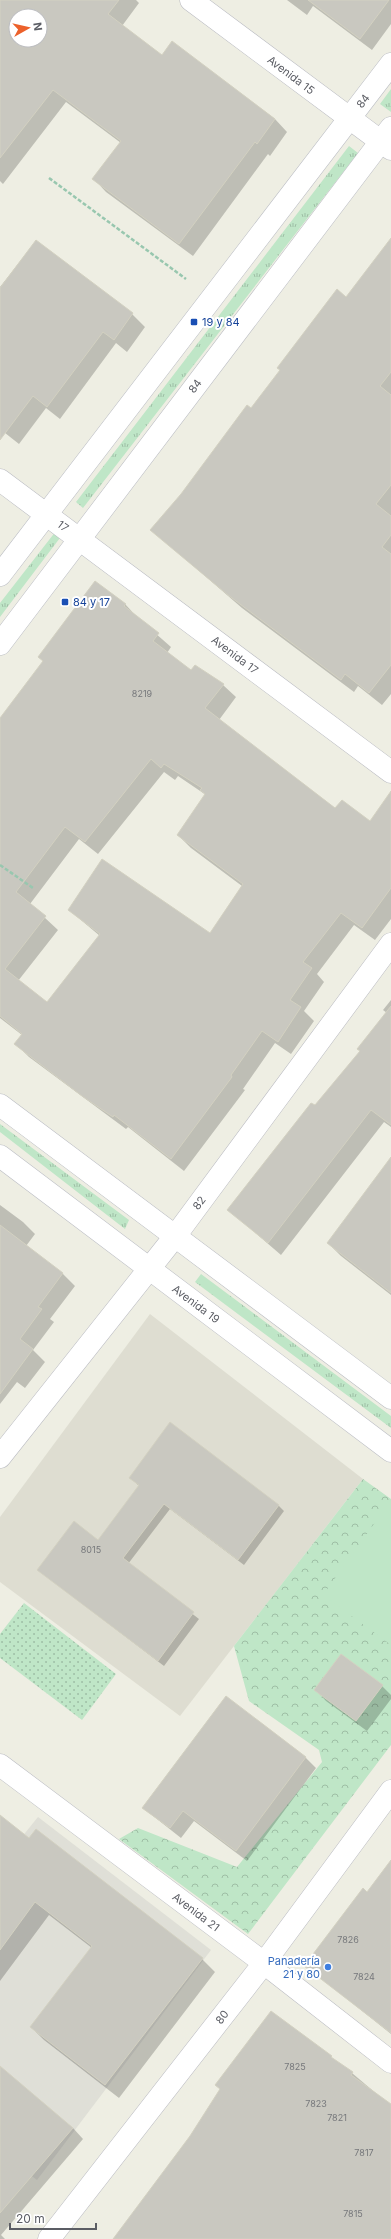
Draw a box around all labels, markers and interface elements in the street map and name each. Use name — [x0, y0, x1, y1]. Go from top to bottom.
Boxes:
north arrow — [8, 8, 48, 48]
text: N — [30, 21, 45, 32]
street label: Avenida 15 — [265, 53, 318, 97]
street label: 84 — [353, 91, 373, 111]
place label: 19 y 84 — [202, 315, 240, 329]
marker: 19 y 84 — [189, 317, 199, 327]
street label: 84 — [185, 376, 205, 396]
street label: 17 — [55, 517, 71, 535]
place label: 84 y 17 — [73, 595, 110, 609]
marker: 84 y 17 — [60, 597, 70, 607]
street label: Avenida 17 — [209, 633, 261, 677]
house number: 8219 — [132, 688, 153, 699]
street label: 82 — [189, 1193, 209, 1213]
street label: Avenida 19 — [170, 1282, 223, 1326]
house number: 8015 — [81, 1544, 101, 1555]
street label: Avenida 21 — [170, 1890, 222, 1934]
house number: 7826 — [337, 1934, 359, 1945]
place label: Panadería 21 y 80 — [268, 1954, 320, 1981]
marker: Panadería 21 y 80 — [323, 1962, 333, 1972]
house number: 7824 — [353, 1971, 375, 1982]
street label: 80 — [212, 2007, 232, 2027]
house number: 7825 — [284, 2061, 306, 2072]
house number: 7823 — [305, 2098, 327, 2109]
house number: 7821 — [327, 2112, 347, 2123]
house number: 7817 — [354, 2147, 374, 2158]
scale bar — [10, 2205, 96, 2231]
house number: 7815 — [343, 2208, 363, 2219]
text: 20 m — [16, 2211, 45, 2226]

